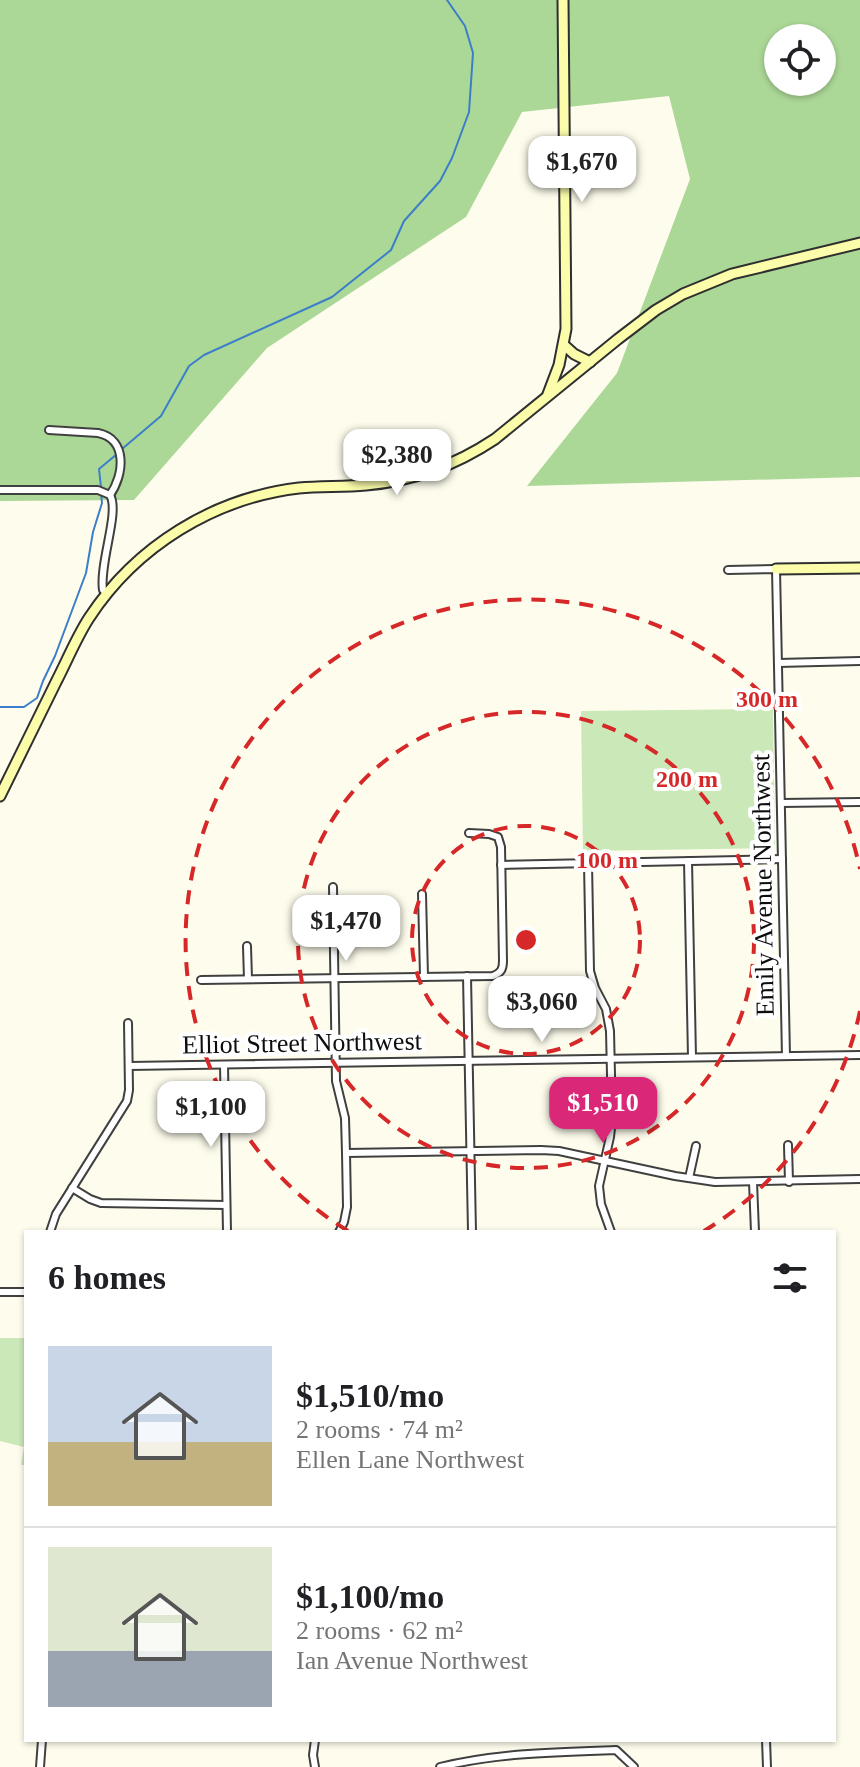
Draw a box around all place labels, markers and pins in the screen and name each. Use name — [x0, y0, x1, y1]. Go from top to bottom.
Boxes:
pin: $1,670 — [517, 136, 647, 204]
pin: $2,380 — [332, 429, 462, 497]
pin: $1,470 — [281, 895, 411, 963]
centre of rings — [512, 926, 540, 954]
pin: $3,060 — [477, 976, 607, 1044]
pin: $1,510 — [538, 1077, 668, 1145]
pin: $1,100 — [146, 1081, 276, 1149]

